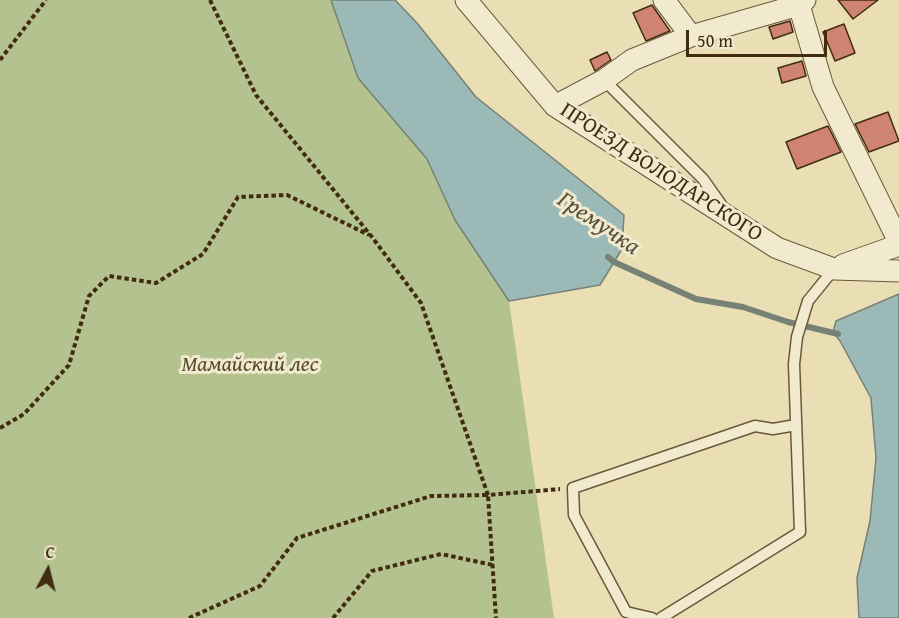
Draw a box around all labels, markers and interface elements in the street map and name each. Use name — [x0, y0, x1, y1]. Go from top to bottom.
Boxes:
scale bar — [689, 18, 830, 56]
text: 50 m — [697, 27, 733, 54]
street label: ПРОЕЗД ВОЛОДАРСКОГО — [555, 98, 767, 248]
water label: Гремучка — [551, 186, 645, 262]
park label: Мамайский лес — [181, 352, 319, 378]
north arrow — [18, 540, 78, 600]
text: С — [44, 540, 56, 565]

